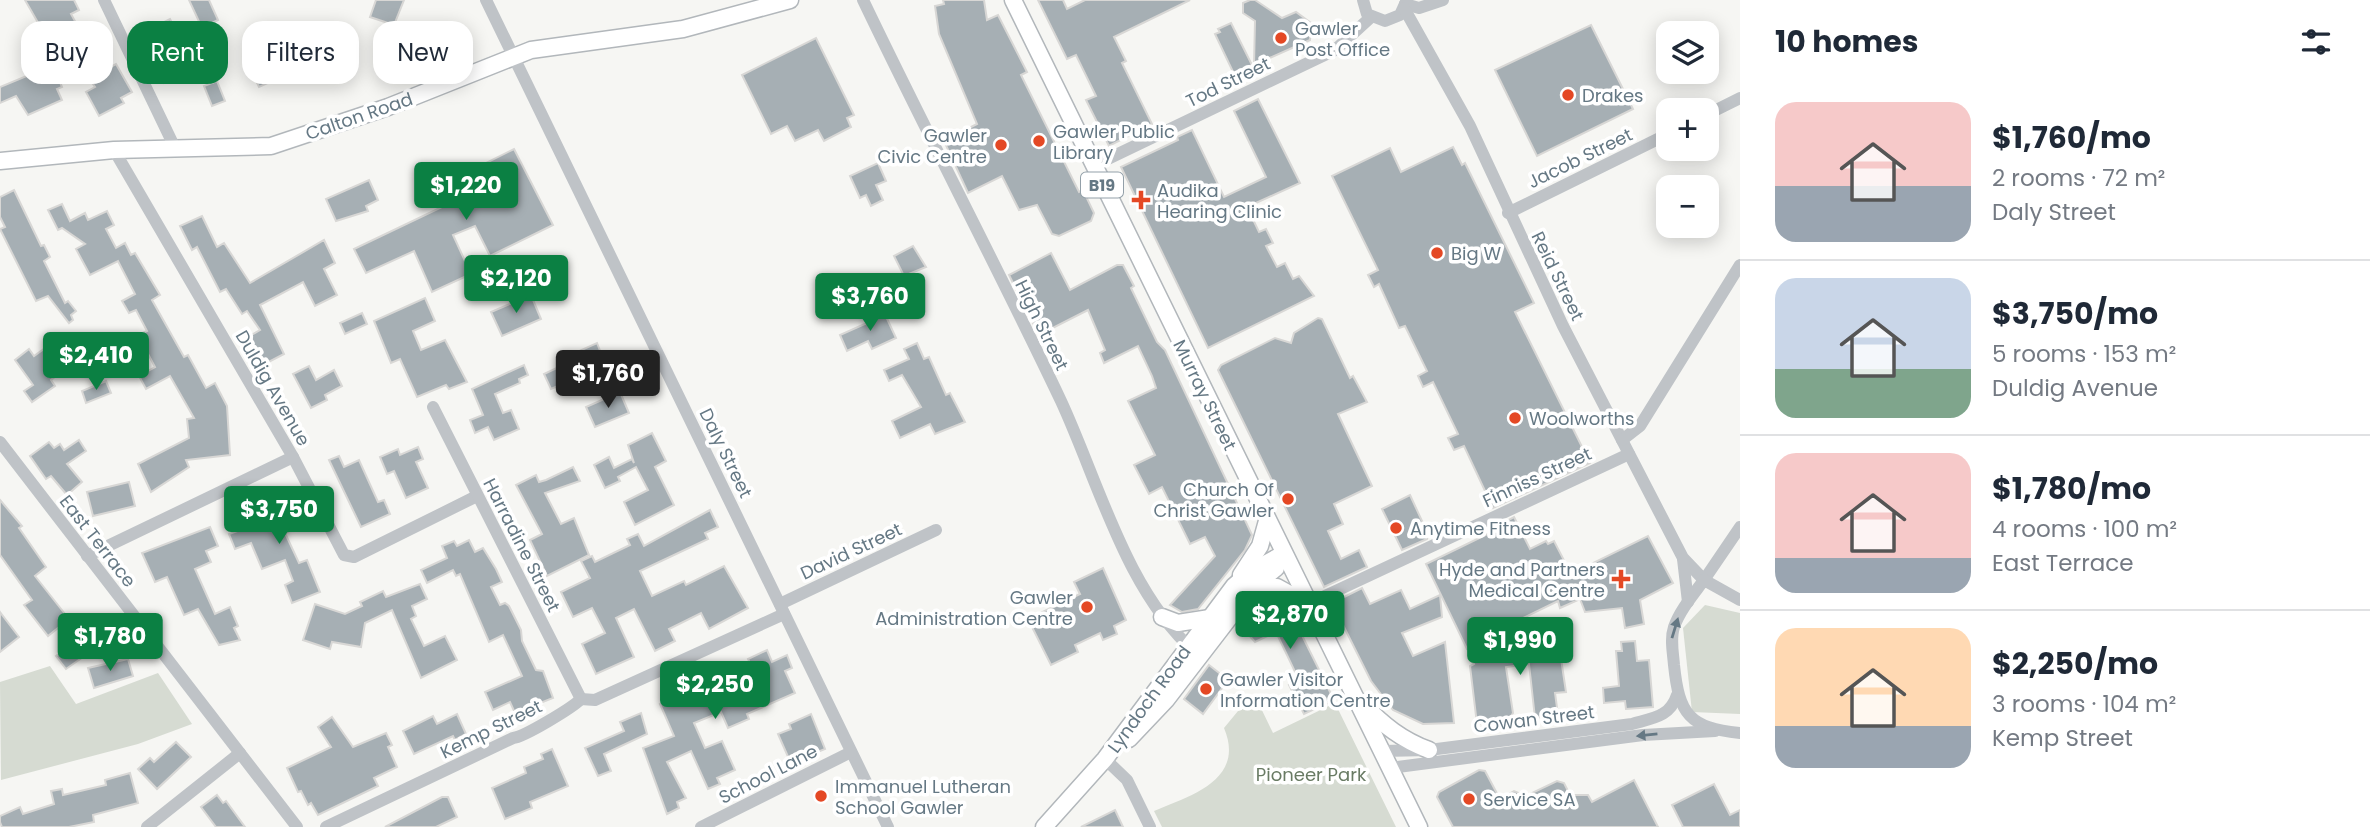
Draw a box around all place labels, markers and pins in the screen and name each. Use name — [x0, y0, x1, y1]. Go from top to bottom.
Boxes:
place label: Gawler Post Office — [1295, 16, 1390, 62]
marker: Gawler Post Office — [1273, 30, 1289, 46]
place label: Drakes — [1582, 83, 1643, 108]
marker: Drakes — [1560, 87, 1576, 103]
place label: Gawler Public Library — [1053, 119, 1175, 165]
place label: Gawler Civic Centre — [877, 123, 987, 169]
marker: Gawler Public Library — [1031, 133, 1047, 149]
marker: Gawler Civic Centre — [993, 137, 1009, 153]
pin: $1,220 — [409, 162, 523, 222]
place label: Audika Hearing Clinic — [1157, 178, 1282, 224]
marker: Audika Hearing Clinic — [1131, 190, 1151, 210]
place label: Big W — [1451, 241, 1501, 266]
marker: Big W — [1429, 245, 1445, 261]
pin: $2,120 — [459, 256, 573, 315]
pin: $3,760 — [813, 274, 927, 333]
pin: $2,410 — [39, 332, 153, 392]
pin: $1,760 — [551, 350, 665, 410]
place label: Woolworths — [1529, 406, 1635, 431]
marker: Woolworths — [1507, 410, 1523, 426]
place label: Church Of Christ Gawler — [1153, 477, 1274, 523]
pin: $3,750 — [222, 486, 336, 546]
marker: Church Of Christ Gawler — [1280, 491, 1296, 507]
place label: Anytime Fitness — [1410, 516, 1551, 541]
marker: Anytime Fitness — [1388, 520, 1404, 536]
place label: Hyde and Partners Medical Centre — [1439, 557, 1605, 603]
marker: Hyde and Partners Medical Centre — [1611, 569, 1631, 589]
place label: Gawler Administration Centre — [875, 585, 1073, 631]
pin: $2,870 — [1233, 592, 1347, 651]
marker: Gawler Administration Centre — [1079, 599, 1095, 615]
pin: $1,780 — [53, 614, 167, 673]
pin: $1,990 — [1463, 618, 1577, 677]
pin: $2,250 — [658, 662, 772, 721]
place label: Gawler Visitor Information Centre — [1220, 667, 1391, 713]
marker: Gawler Visitor Information Centre — [1198, 681, 1214, 697]
place label: Immanuel Lutheran School Gawler — [835, 774, 1011, 820]
place label: Service SA — [1483, 787, 1576, 812]
marker: Immanuel Lutheran School Gawler — [813, 788, 829, 804]
marker: Service SA — [1461, 791, 1477, 807]

